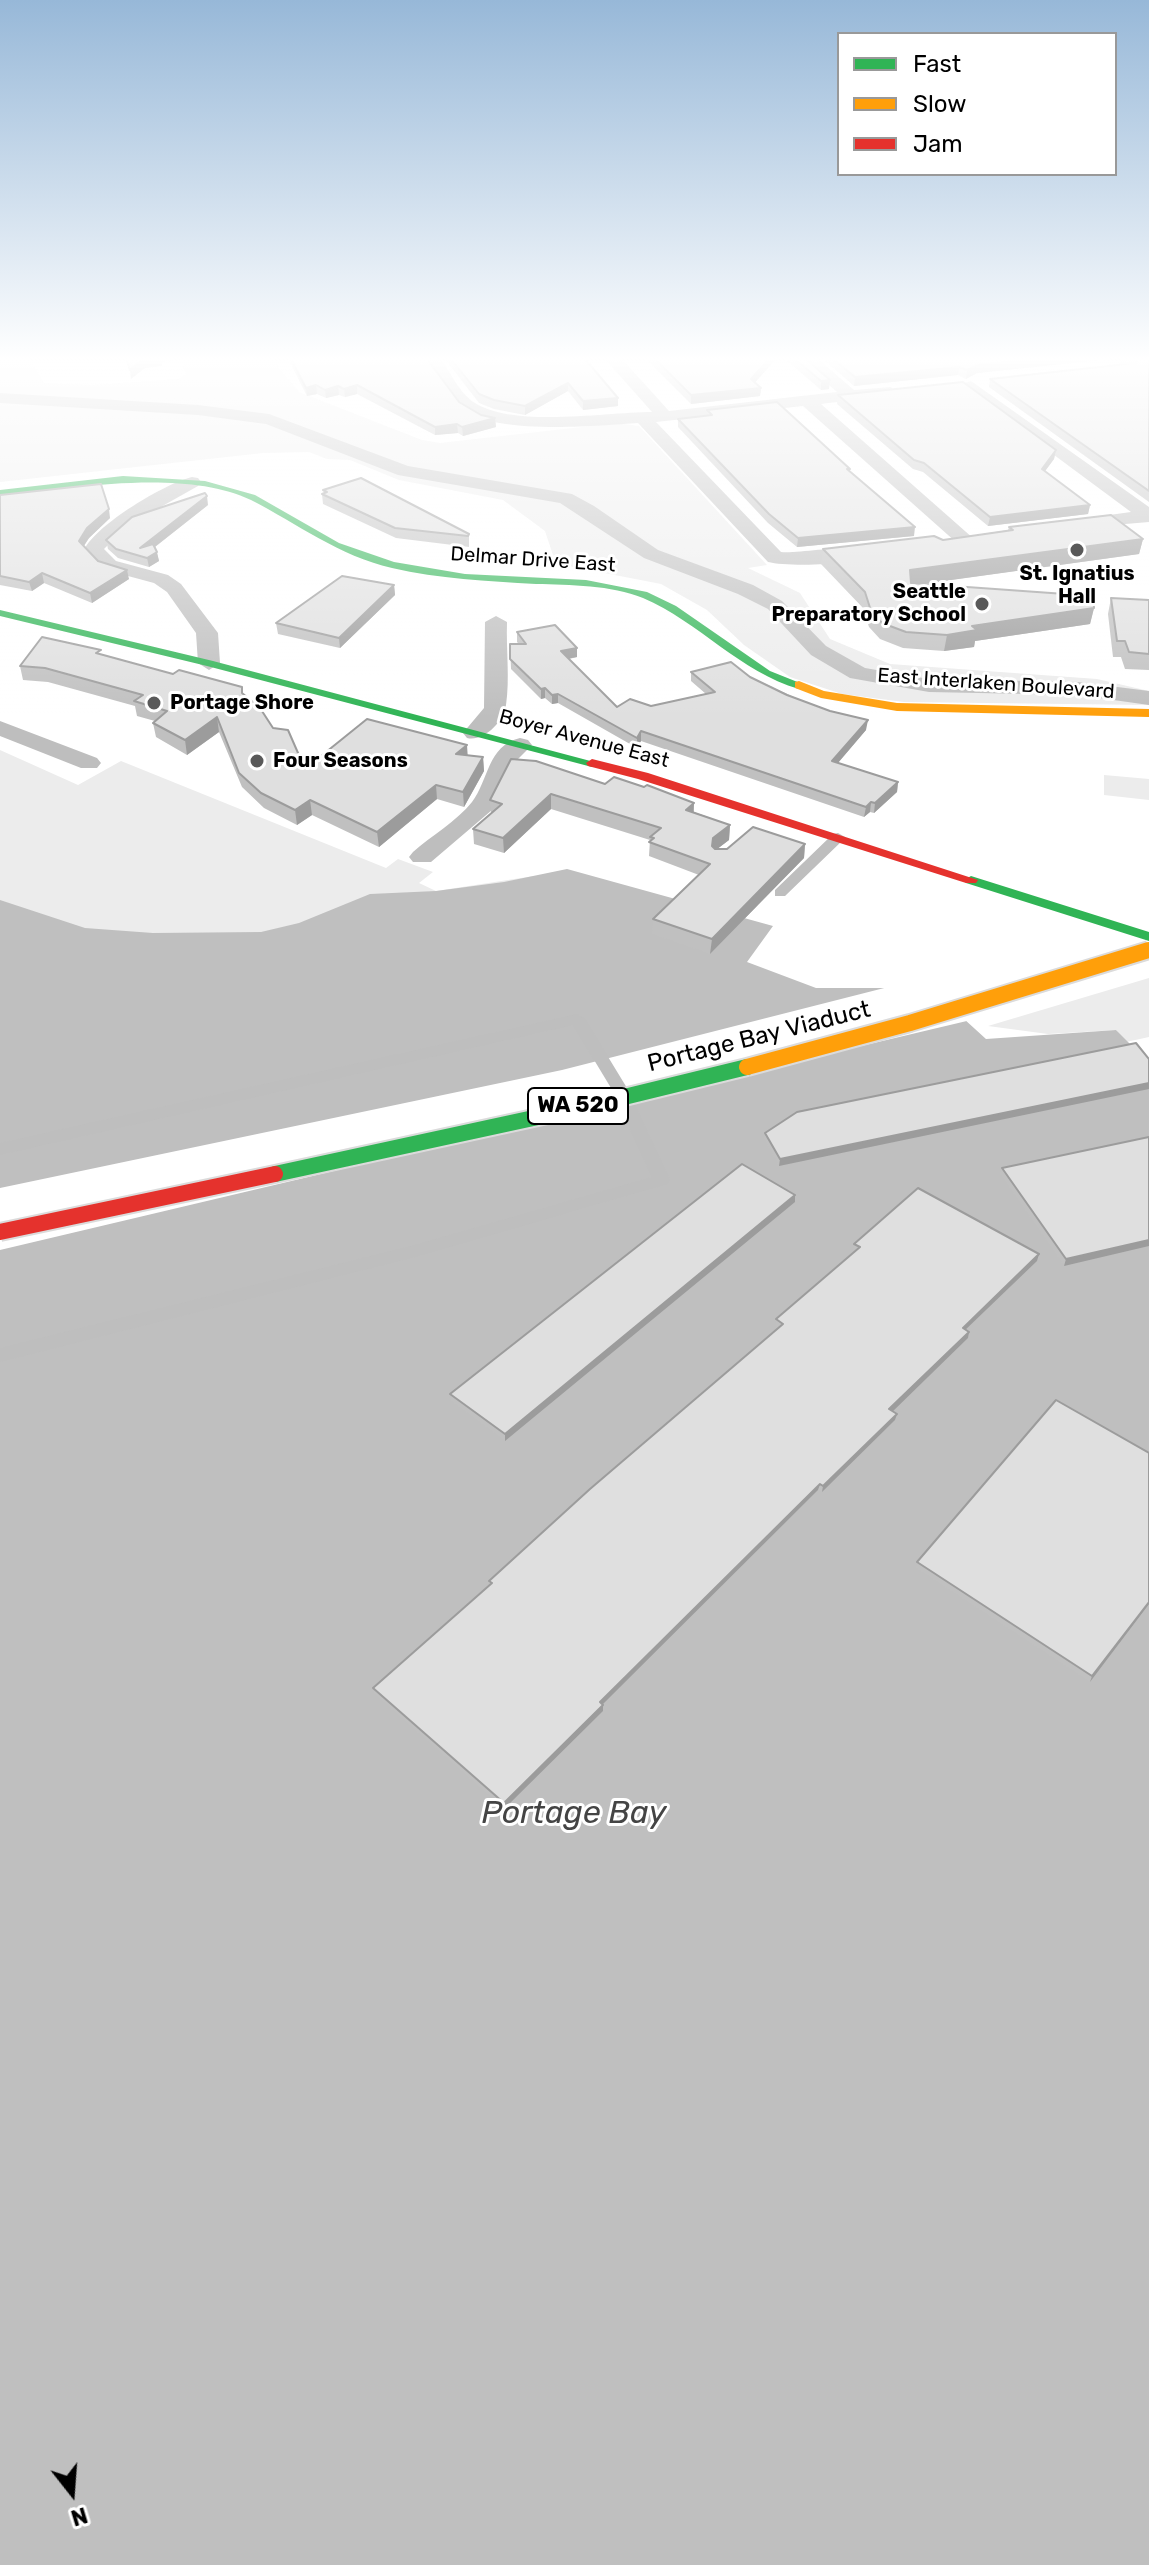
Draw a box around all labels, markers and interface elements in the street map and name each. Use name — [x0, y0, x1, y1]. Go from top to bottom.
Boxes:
legend — [837, 32, 1117, 176]
text: Fast — [913, 50, 961, 78]
text: Slow — [913, 90, 966, 118]
text: Jam — [913, 130, 963, 158]
marker: St. Ignatius Hall — [1068, 541, 1086, 559]
street label: Delmar Drive East — [450, 542, 616, 578]
place label: St. Ignatius Hall — [1019, 562, 1135, 609]
place label: Seattle Preparatory School — [772, 580, 966, 627]
marker: Seattle Preparatory School — [973, 595, 991, 613]
street label: East Interlaken Boulevard — [877, 664, 1115, 704]
place label: Portage Shore — [170, 691, 314, 715]
marker: Portage Shore — [145, 694, 163, 712]
street label: Boyer Avenue East — [496, 705, 672, 773]
place label: Four Seasons — [273, 749, 408, 773]
marker: Four Seasons — [248, 752, 266, 770]
street label: Portage Bay Viaduct — [645, 995, 873, 1079]
road number: WA 520 — [528, 1088, 628, 1124]
water label: Portage Bay — [481, 1795, 667, 1833]
north arrow — [32, 2453, 112, 2533]
text: N — [68, 2501, 91, 2532]

